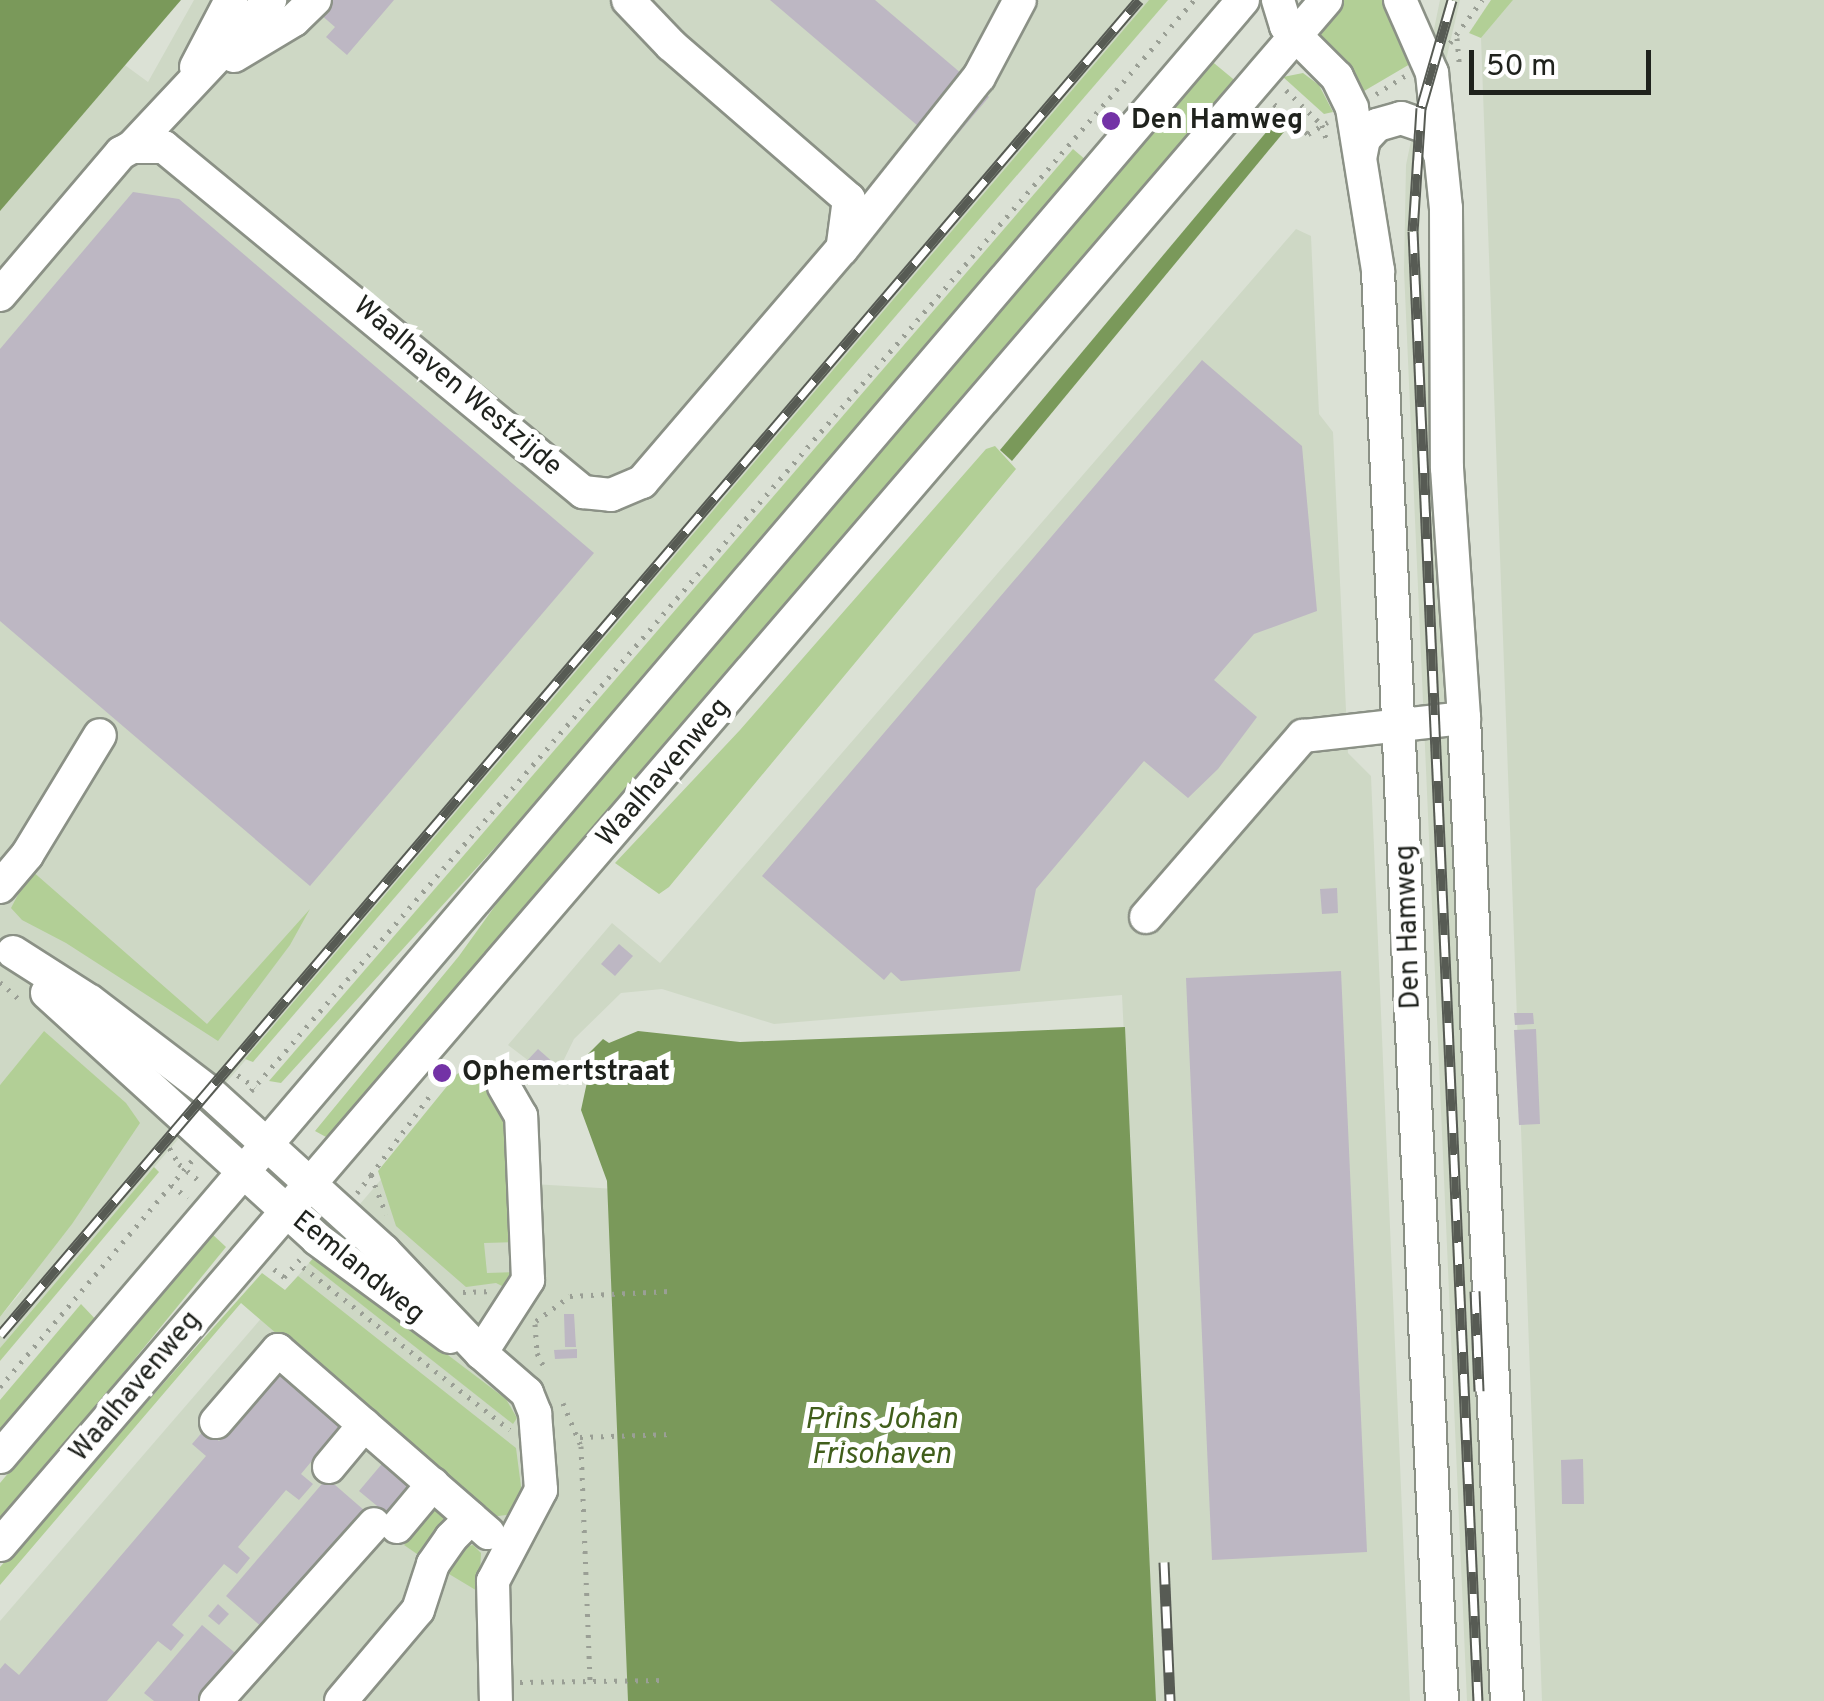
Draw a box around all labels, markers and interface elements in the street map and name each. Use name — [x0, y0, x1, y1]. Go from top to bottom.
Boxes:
scale bar — [1474, 30, 1656, 92]
text: 50 m — [1486, 49, 1556, 86]
place label: Den Hamweg — [1131, 104, 1303, 138]
marker: Den Hamweg — [1100, 110, 1122, 132]
street label: Waalhaven Westzijde — [345, 290, 569, 484]
street label: Waalhavenweg — [590, 692, 738, 854]
street label: Den Hamweg — [1389, 844, 1429, 1010]
place label: Ophemertstraat — [462, 1056, 670, 1090]
marker: Ophemertstraat — [431, 1062, 453, 1084]
street label: Eemlandweg — [285, 1205, 431, 1331]
street label: Waalhavenweg — [63, 1305, 209, 1469]
water label: Prins Johan Frisohaven — [804, 1403, 958, 1474]

